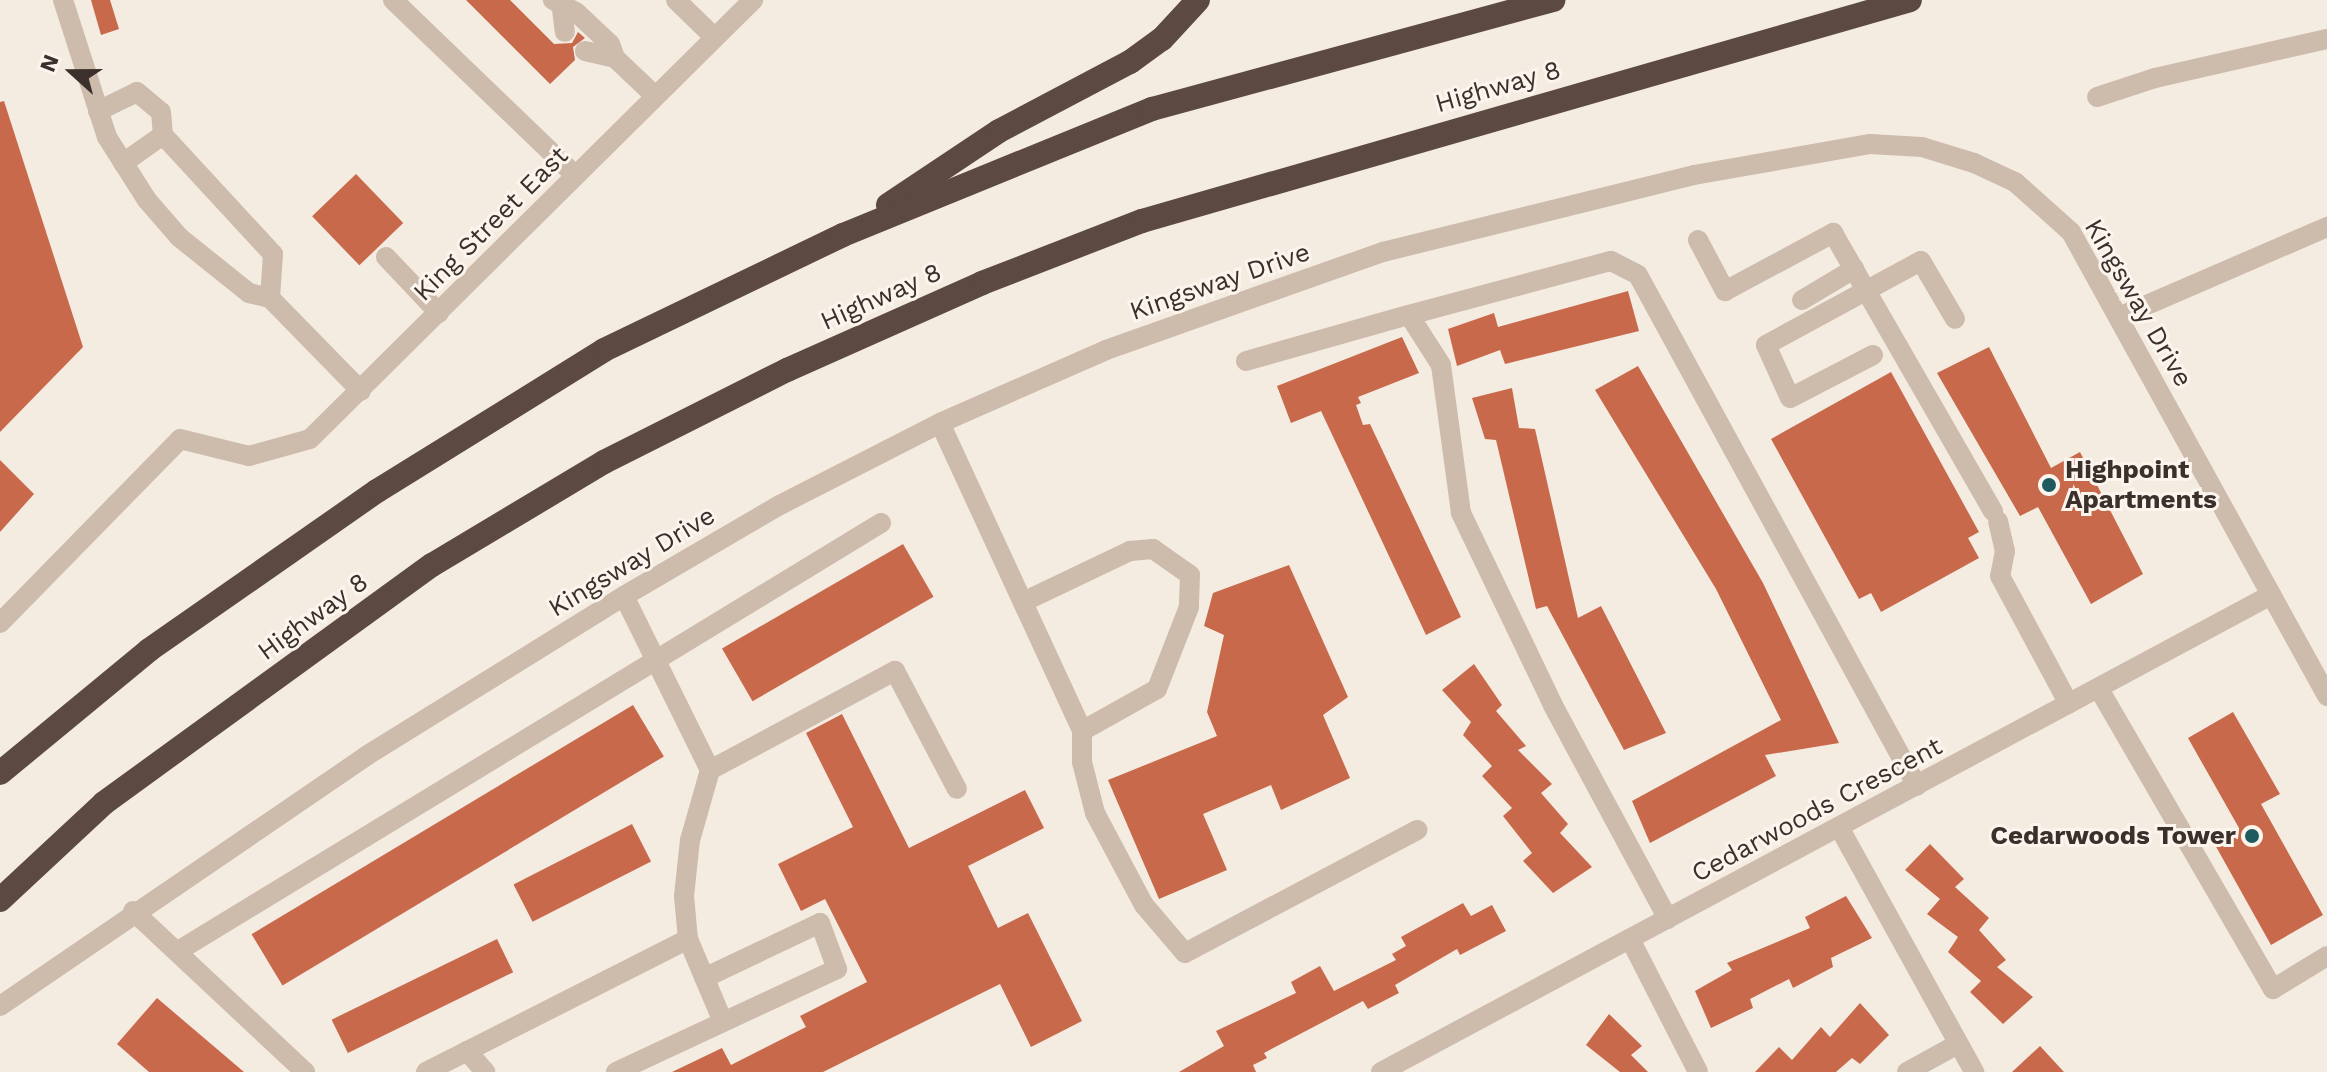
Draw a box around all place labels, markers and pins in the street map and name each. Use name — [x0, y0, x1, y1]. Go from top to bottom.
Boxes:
place label: Highpoint Apartments — [2065, 454, 2217, 516]
marker: Highpoint Apartments — [2040, 476, 2058, 494]
place label: Cedarwoods Tower — [1990, 820, 2236, 852]
marker: Cedarwoods Tower — [2243, 827, 2261, 845]

